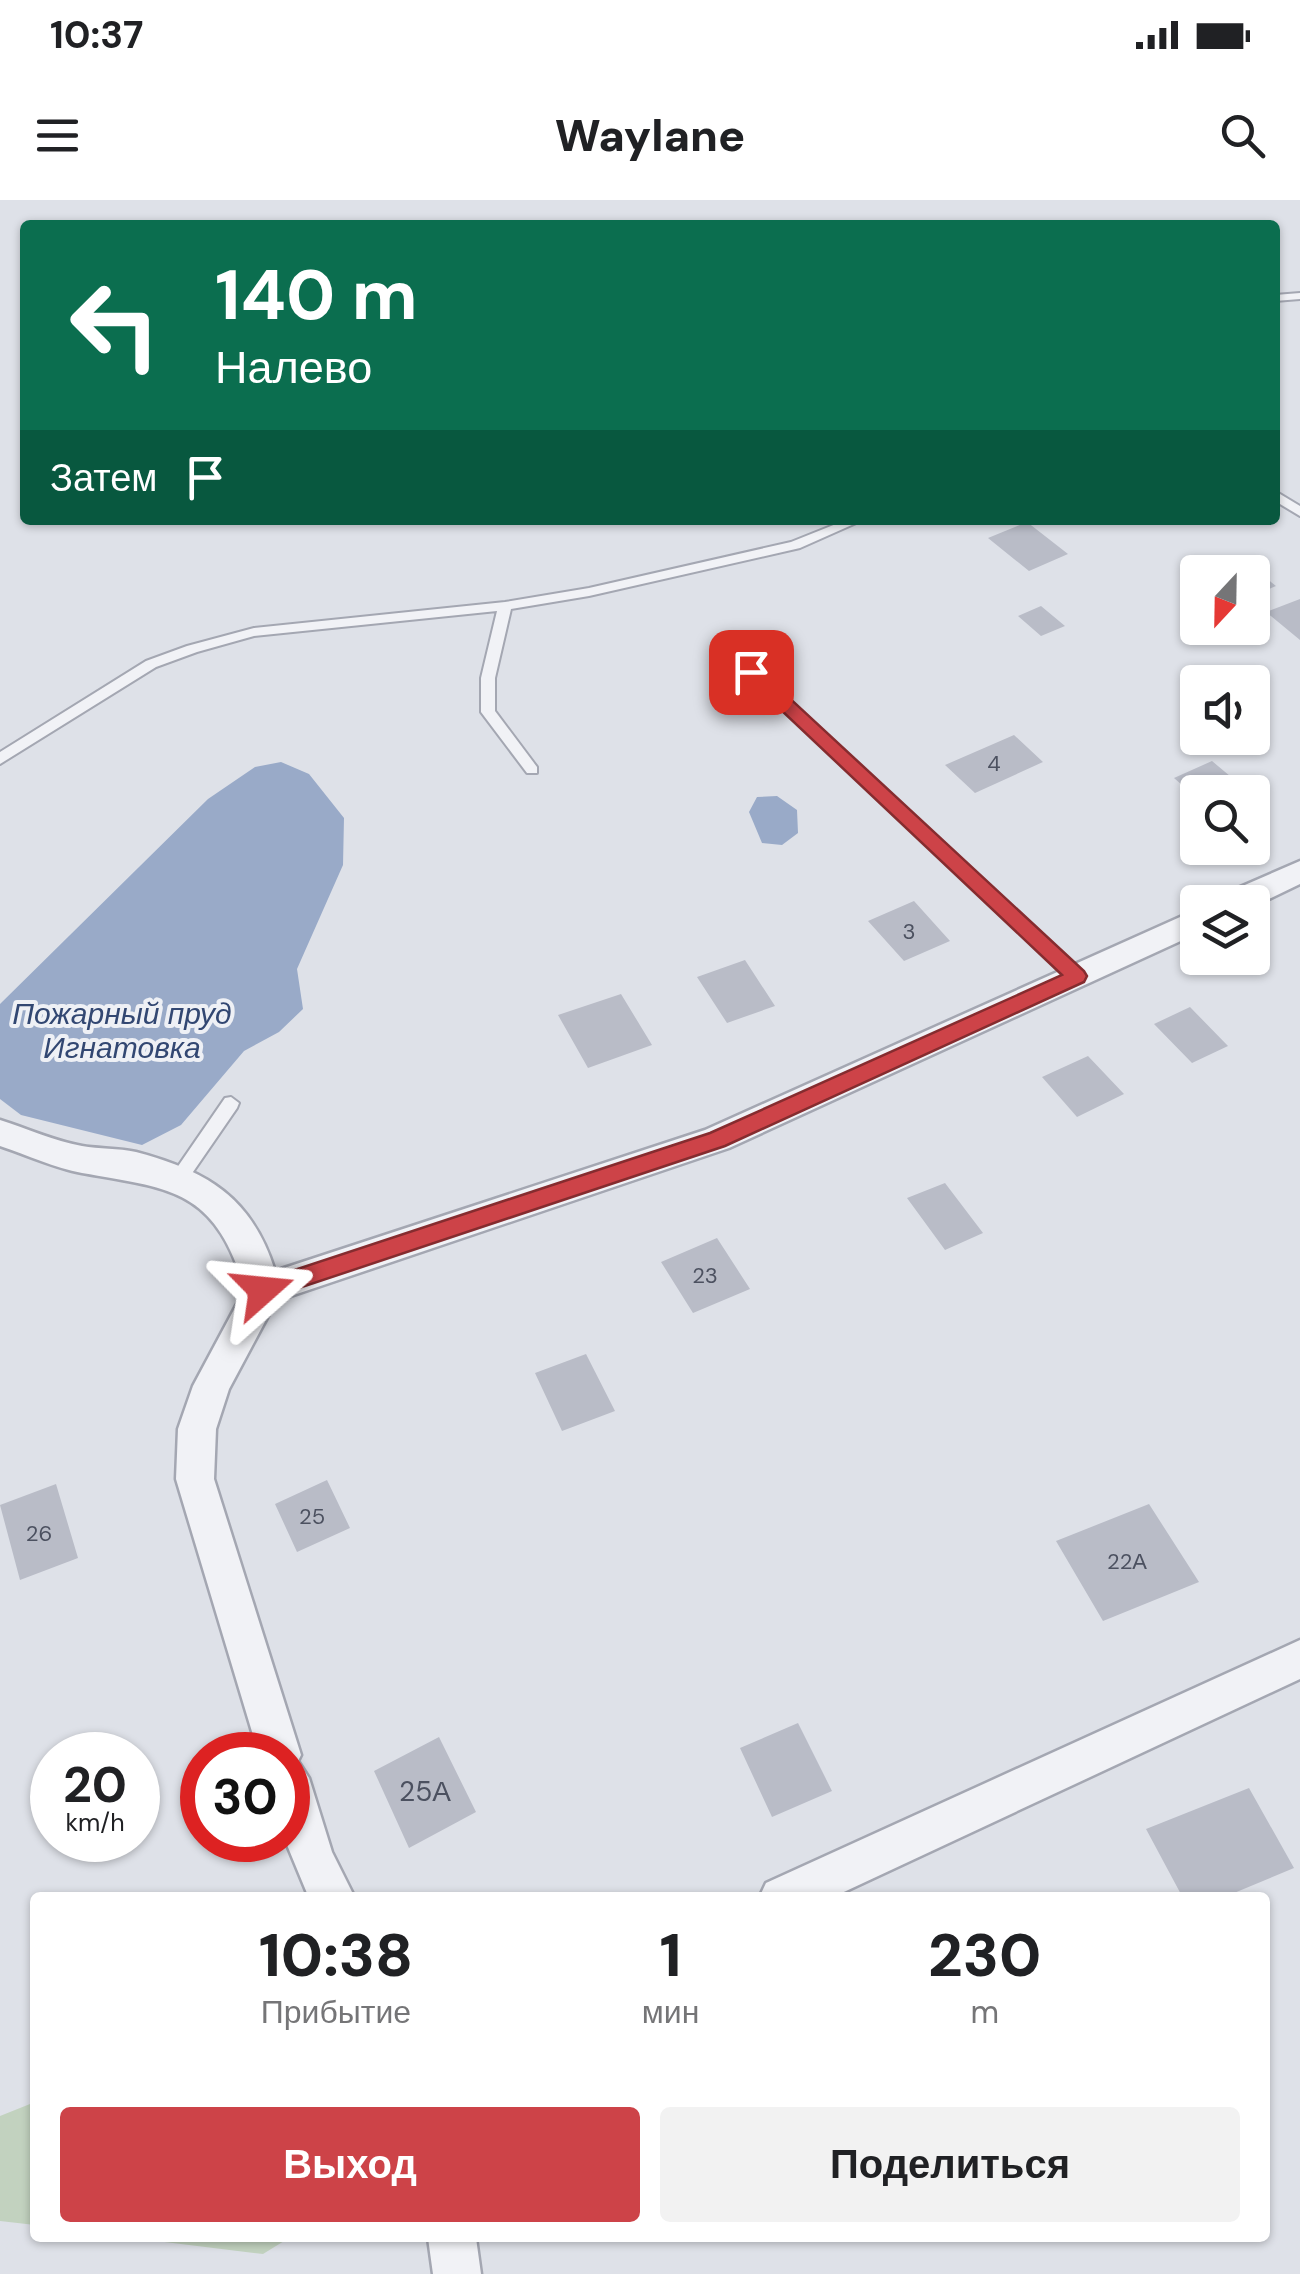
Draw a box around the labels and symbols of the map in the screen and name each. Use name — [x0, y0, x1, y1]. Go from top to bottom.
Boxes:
north arrow — [1180, 555, 1270, 645]
pin — [709, 630, 794, 715]
house number: 4 — [987, 749, 1001, 778]
house number: 3 — [902, 917, 916, 946]
water label: Пожарный пруд Игнатовка — [12, 994, 232, 1067]
position arrow — [211, 1238, 315, 1342]
house number: 23 — [692, 1261, 718, 1290]
house number: 25 — [299, 1502, 325, 1531]
house number: 26 — [26, 1519, 52, 1548]
house number: 22А — [1107, 1547, 1147, 1576]
speed limit sign: 30 — [180, 1732, 310, 1862]
house number: 25А — [399, 1773, 451, 1810]

